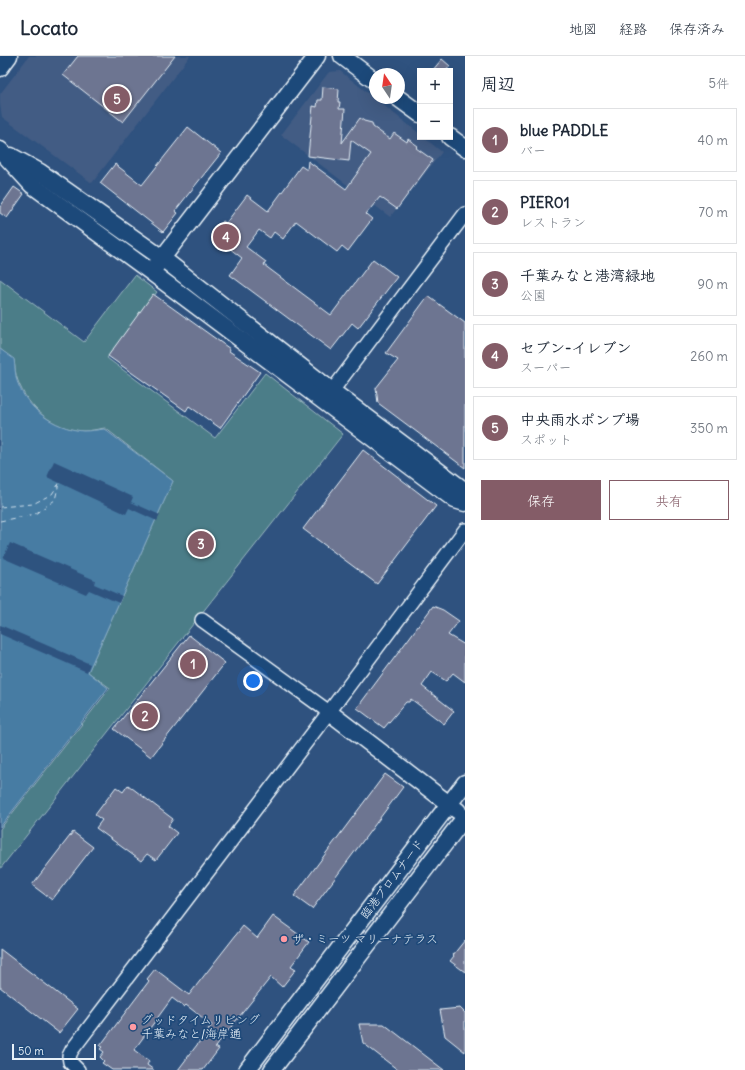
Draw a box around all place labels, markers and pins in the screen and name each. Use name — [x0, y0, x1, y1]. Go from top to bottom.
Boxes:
pin: 5 — [104, 84, 130, 114]
pin: 4 — [213, 222, 239, 252]
pin: 3 — [188, 529, 214, 559]
pin: 1 — [180, 649, 206, 679]
pin: 2 — [132, 701, 158, 731]
place label: ザ・ミーツ マリーナテラス — [292, 931, 438, 946]
marker: ザ・ミーツ マリーナテラス — [279, 934, 289, 944]
place label: グッドタイムリビング 千葉みなと/海岸通 — [141, 1012, 260, 1041]
marker: グッドタイムリビング 千葉みなと/海岸通 — [128, 1022, 138, 1032]

